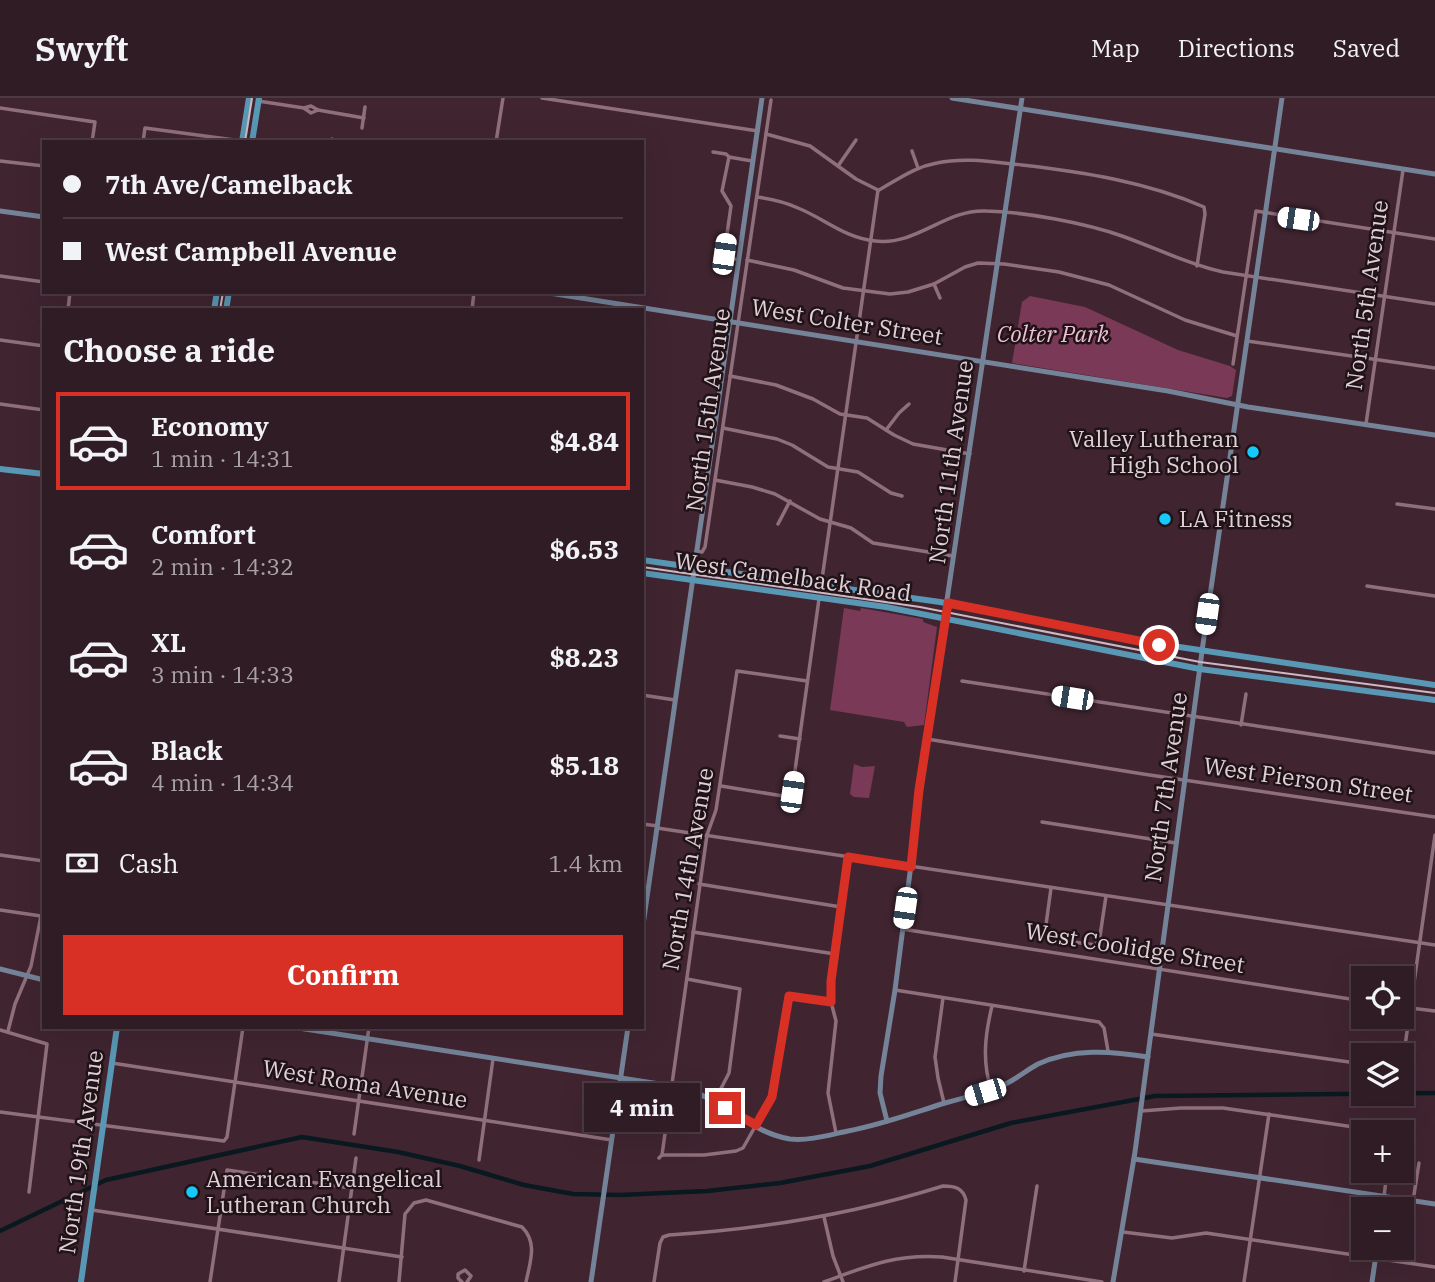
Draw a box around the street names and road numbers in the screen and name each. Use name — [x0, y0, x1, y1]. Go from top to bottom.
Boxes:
street label: North 5th Avenue — [1338, 198, 1394, 392]
street label: West Colter Street — [749, 291, 945, 351]
street label: North 15th Avenue — [678, 306, 736, 514]
street label: North 11th Avenue — [921, 358, 979, 566]
street label: West Camelback Road — [673, 545, 913, 607]
street label: North 7th Avenue — [1137, 690, 1193, 884]
street label: West Pierson Street — [1202, 749, 1415, 809]
street label: North 14th Avenue — [654, 765, 720, 972]
street label: West Coolidge Street — [1023, 915, 1247, 979]
street label: North 19th Avenue — [51, 1048, 109, 1256]
street label: West Roma Avenue — [261, 1052, 470, 1114]

